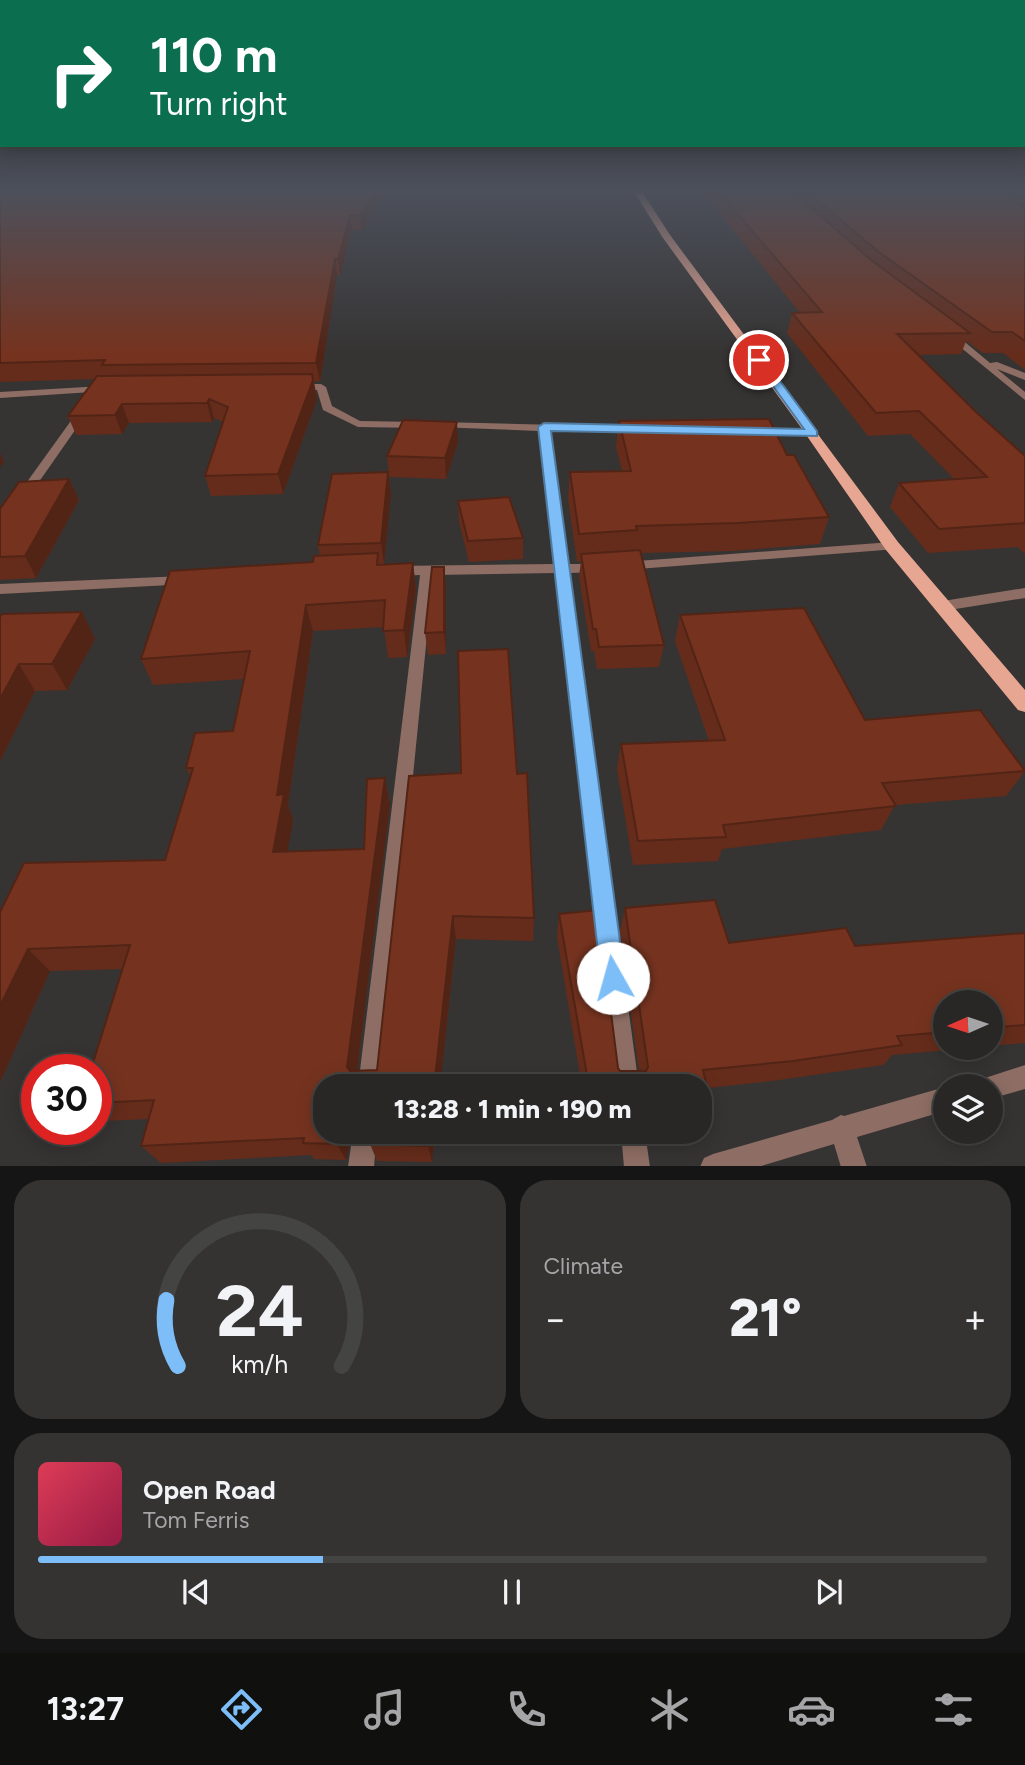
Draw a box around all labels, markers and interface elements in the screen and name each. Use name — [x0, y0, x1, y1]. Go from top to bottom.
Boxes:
text: 110 m — [150, 25, 278, 84]
icon: right — [35, 28, 126, 119]
text: Turn right — [150, 85, 288, 123]
pin — [729, 330, 789, 390]
icon: arrive — [740, 341, 778, 379]
position arrow — [576, 941, 650, 1015]
north arrow — [933, 990, 1003, 1060]
map controls — [933, 990, 1003, 1144]
speed limit sign: 30 — [21, 1054, 112, 1145]
button: layers — [933, 1074, 1003, 1144]
text: 13:28 · 1 min · 190 m — [394, 1093, 631, 1125]
text: Climate — [544, 1252, 623, 1280]
text: 24 — [216, 1267, 304, 1354]
text: 21° — [729, 1287, 802, 1349]
text: − — [544, 1296, 567, 1342]
text: + — [963, 1296, 987, 1342]
text: km/h — [231, 1348, 288, 1378]
text: Open Road — [143, 1474, 276, 1506]
text: Tom Ferris — [143, 1506, 249, 1534]
icon: previous — [177, 1573, 215, 1611]
icon: pause — [493, 1573, 531, 1611]
icon: next — [810, 1573, 848, 1611]
icon: directions — [217, 1685, 266, 1734]
icon: music — [360, 1685, 409, 1734]
icon: phone — [502, 1685, 551, 1734]
icon: climate — [645, 1685, 694, 1734]
icon: car — [787, 1685, 836, 1734]
icon: filters — [929, 1685, 978, 1734]
text: 13:27 — [47, 1690, 124, 1728]

